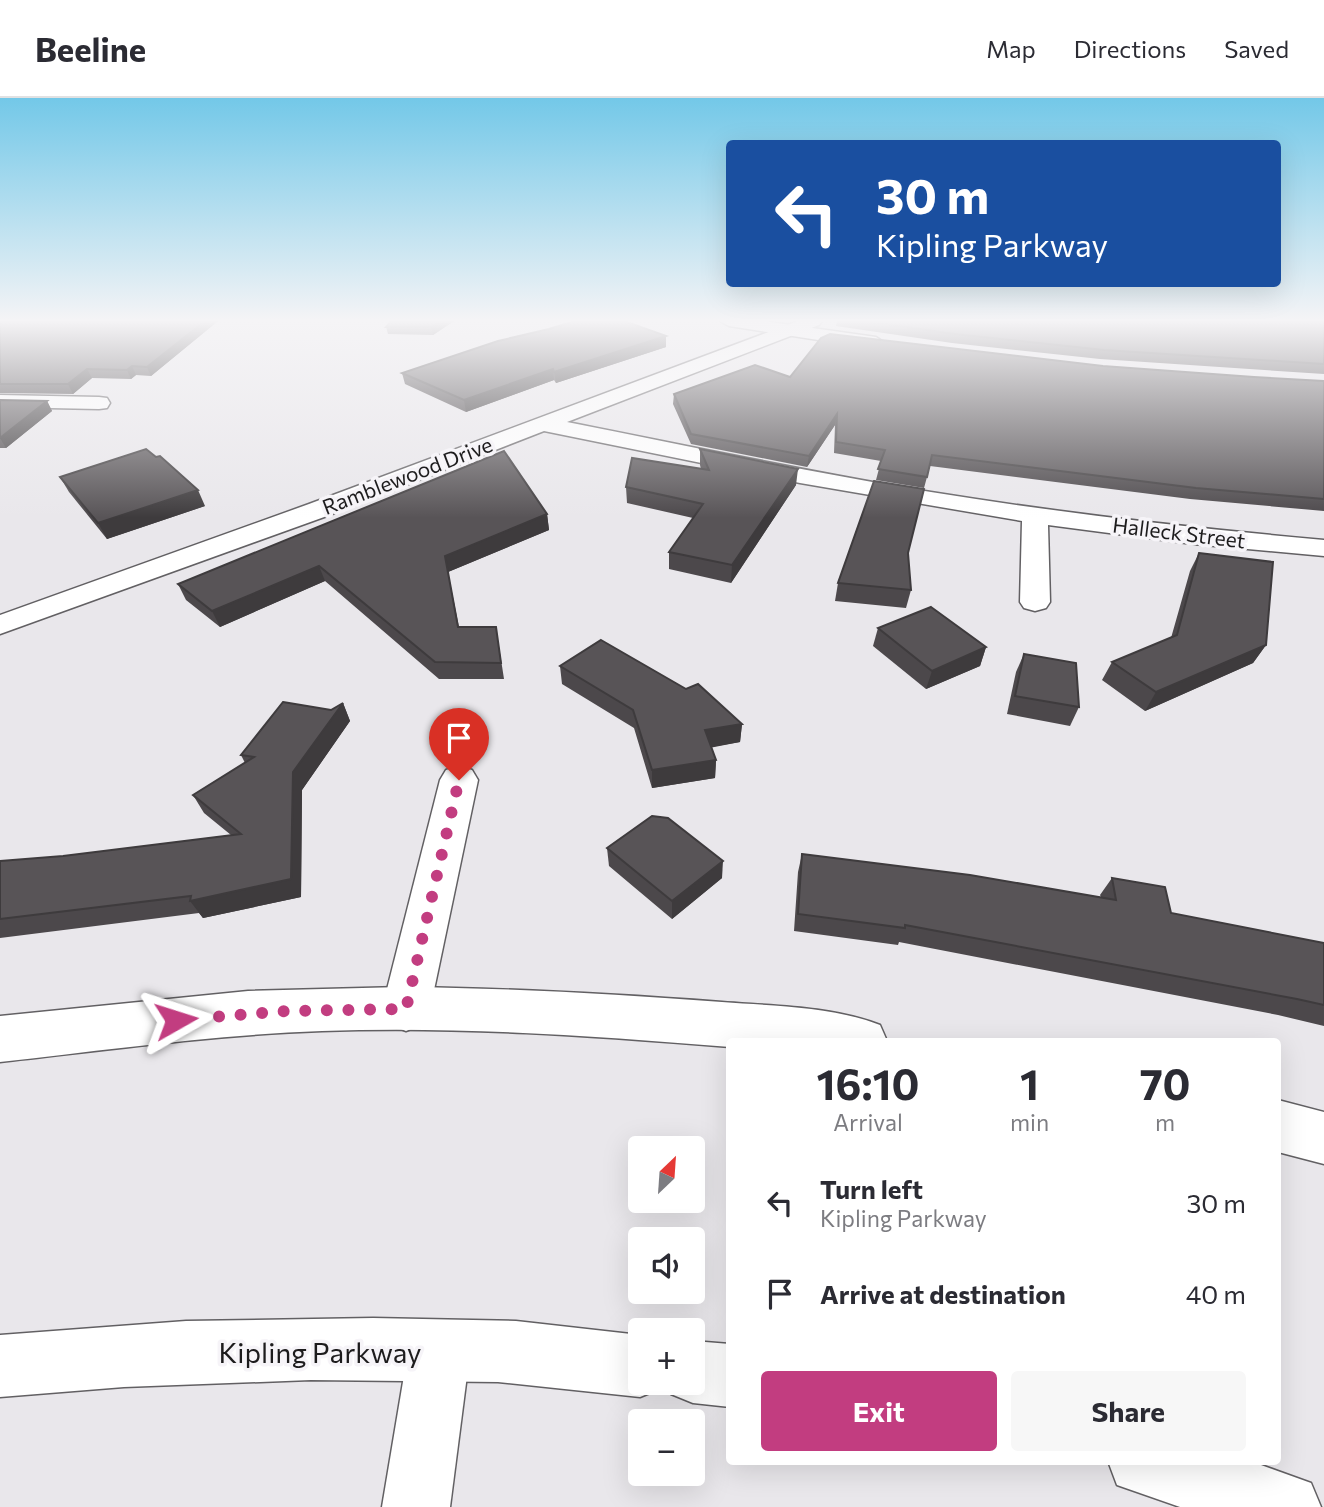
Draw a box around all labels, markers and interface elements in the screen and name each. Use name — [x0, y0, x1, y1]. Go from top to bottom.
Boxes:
text: Beeline — [35, 28, 146, 69]
text: Map — [986, 34, 1036, 63]
text: Directions — [1074, 34, 1186, 63]
text: Saved — [1224, 34, 1289, 63]
text: 30 m — [876, 164, 989, 224]
icon: left — [761, 168, 852, 259]
text: Kipling Parkway — [876, 224, 1108, 264]
street label: Ramblewood Drive — [318, 431, 496, 519]
street label: Halleck Street — [1111, 511, 1247, 553]
pin — [429, 708, 489, 780]
icon: arrive — [440, 719, 478, 757]
position arrow — [139, 983, 213, 1057]
text: 16:10 — [817, 1057, 919, 1109]
text: 1 — [1020, 1057, 1039, 1109]
text: 70 — [1140, 1057, 1190, 1109]
text: Arrival — [833, 1108, 903, 1136]
text: min — [1010, 1108, 1049, 1136]
text: m — [1155, 1108, 1175, 1136]
north arrow — [628, 1136, 705, 1213]
map controls — [628, 1136, 705, 1486]
text: Turn left — [820, 1173, 923, 1204]
icon: left — [761, 1184, 799, 1222]
text: 30 m — [1187, 1187, 1246, 1218]
text: Kipling Parkway — [820, 1204, 987, 1232]
button: sound — [628, 1227, 705, 1304]
icon: arrive — [761, 1275, 799, 1313]
text: Arrive at destination — [820, 1278, 1066, 1309]
text: 40 m — [1186, 1278, 1246, 1309]
button: + — [628, 1318, 705, 1395]
street label: Kipling Parkway — [219, 1335, 421, 1369]
button: Exit — [761, 1371, 997, 1451]
button: Share — [1011, 1371, 1246, 1451]
button: − — [628, 1409, 705, 1486]

